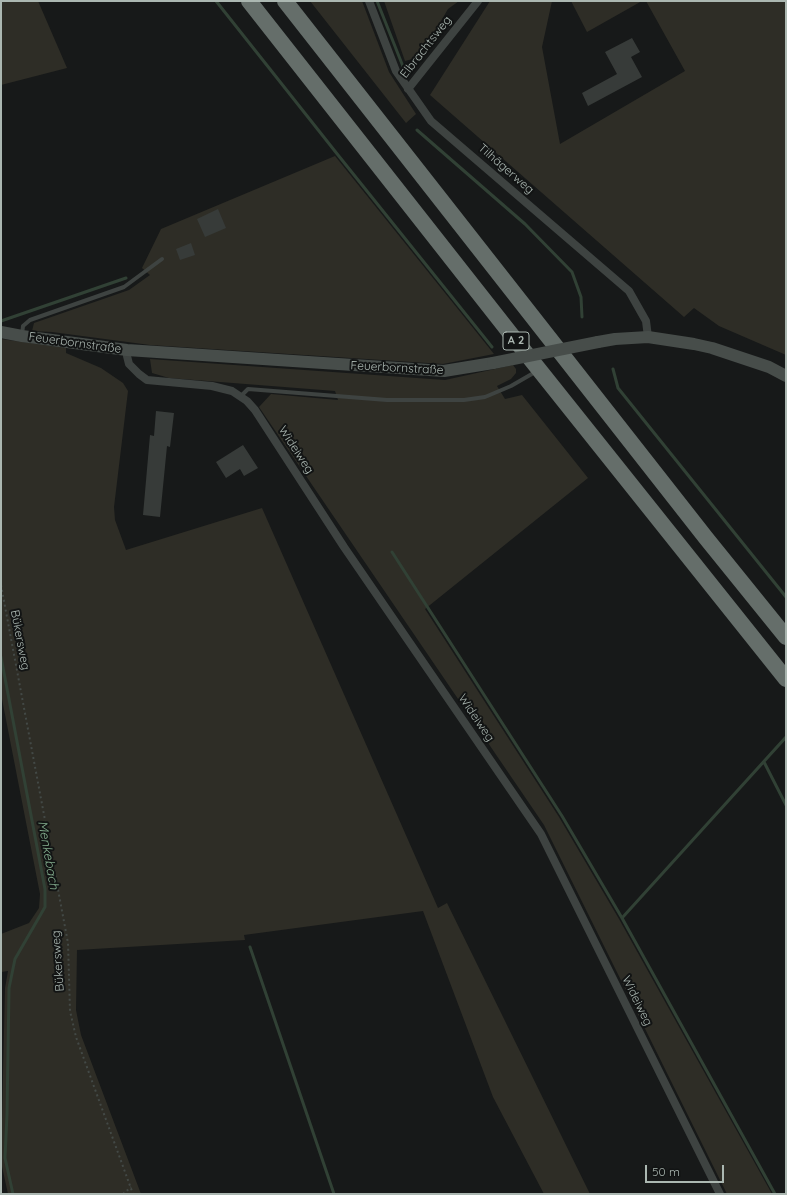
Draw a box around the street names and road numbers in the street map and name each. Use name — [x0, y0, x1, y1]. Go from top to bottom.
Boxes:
street label: Elbrachtsweg — [397, 13, 455, 81]
street label: Tilhägerweg — [475, 141, 537, 197]
street label: Feuerbornstraße — [28, 329, 122, 357]
road number: A 2 — [503, 332, 529, 350]
street label: Feuerbornstraße — [350, 358, 444, 378]
street label: Wideiweg — [275, 423, 317, 477]
street label: Bükersweg — [7, 609, 33, 671]
street label: Wideiweg — [455, 692, 497, 744]
street label: Bükersweg — [49, 930, 67, 992]
street label: Wideiweg — [619, 974, 655, 1028]

